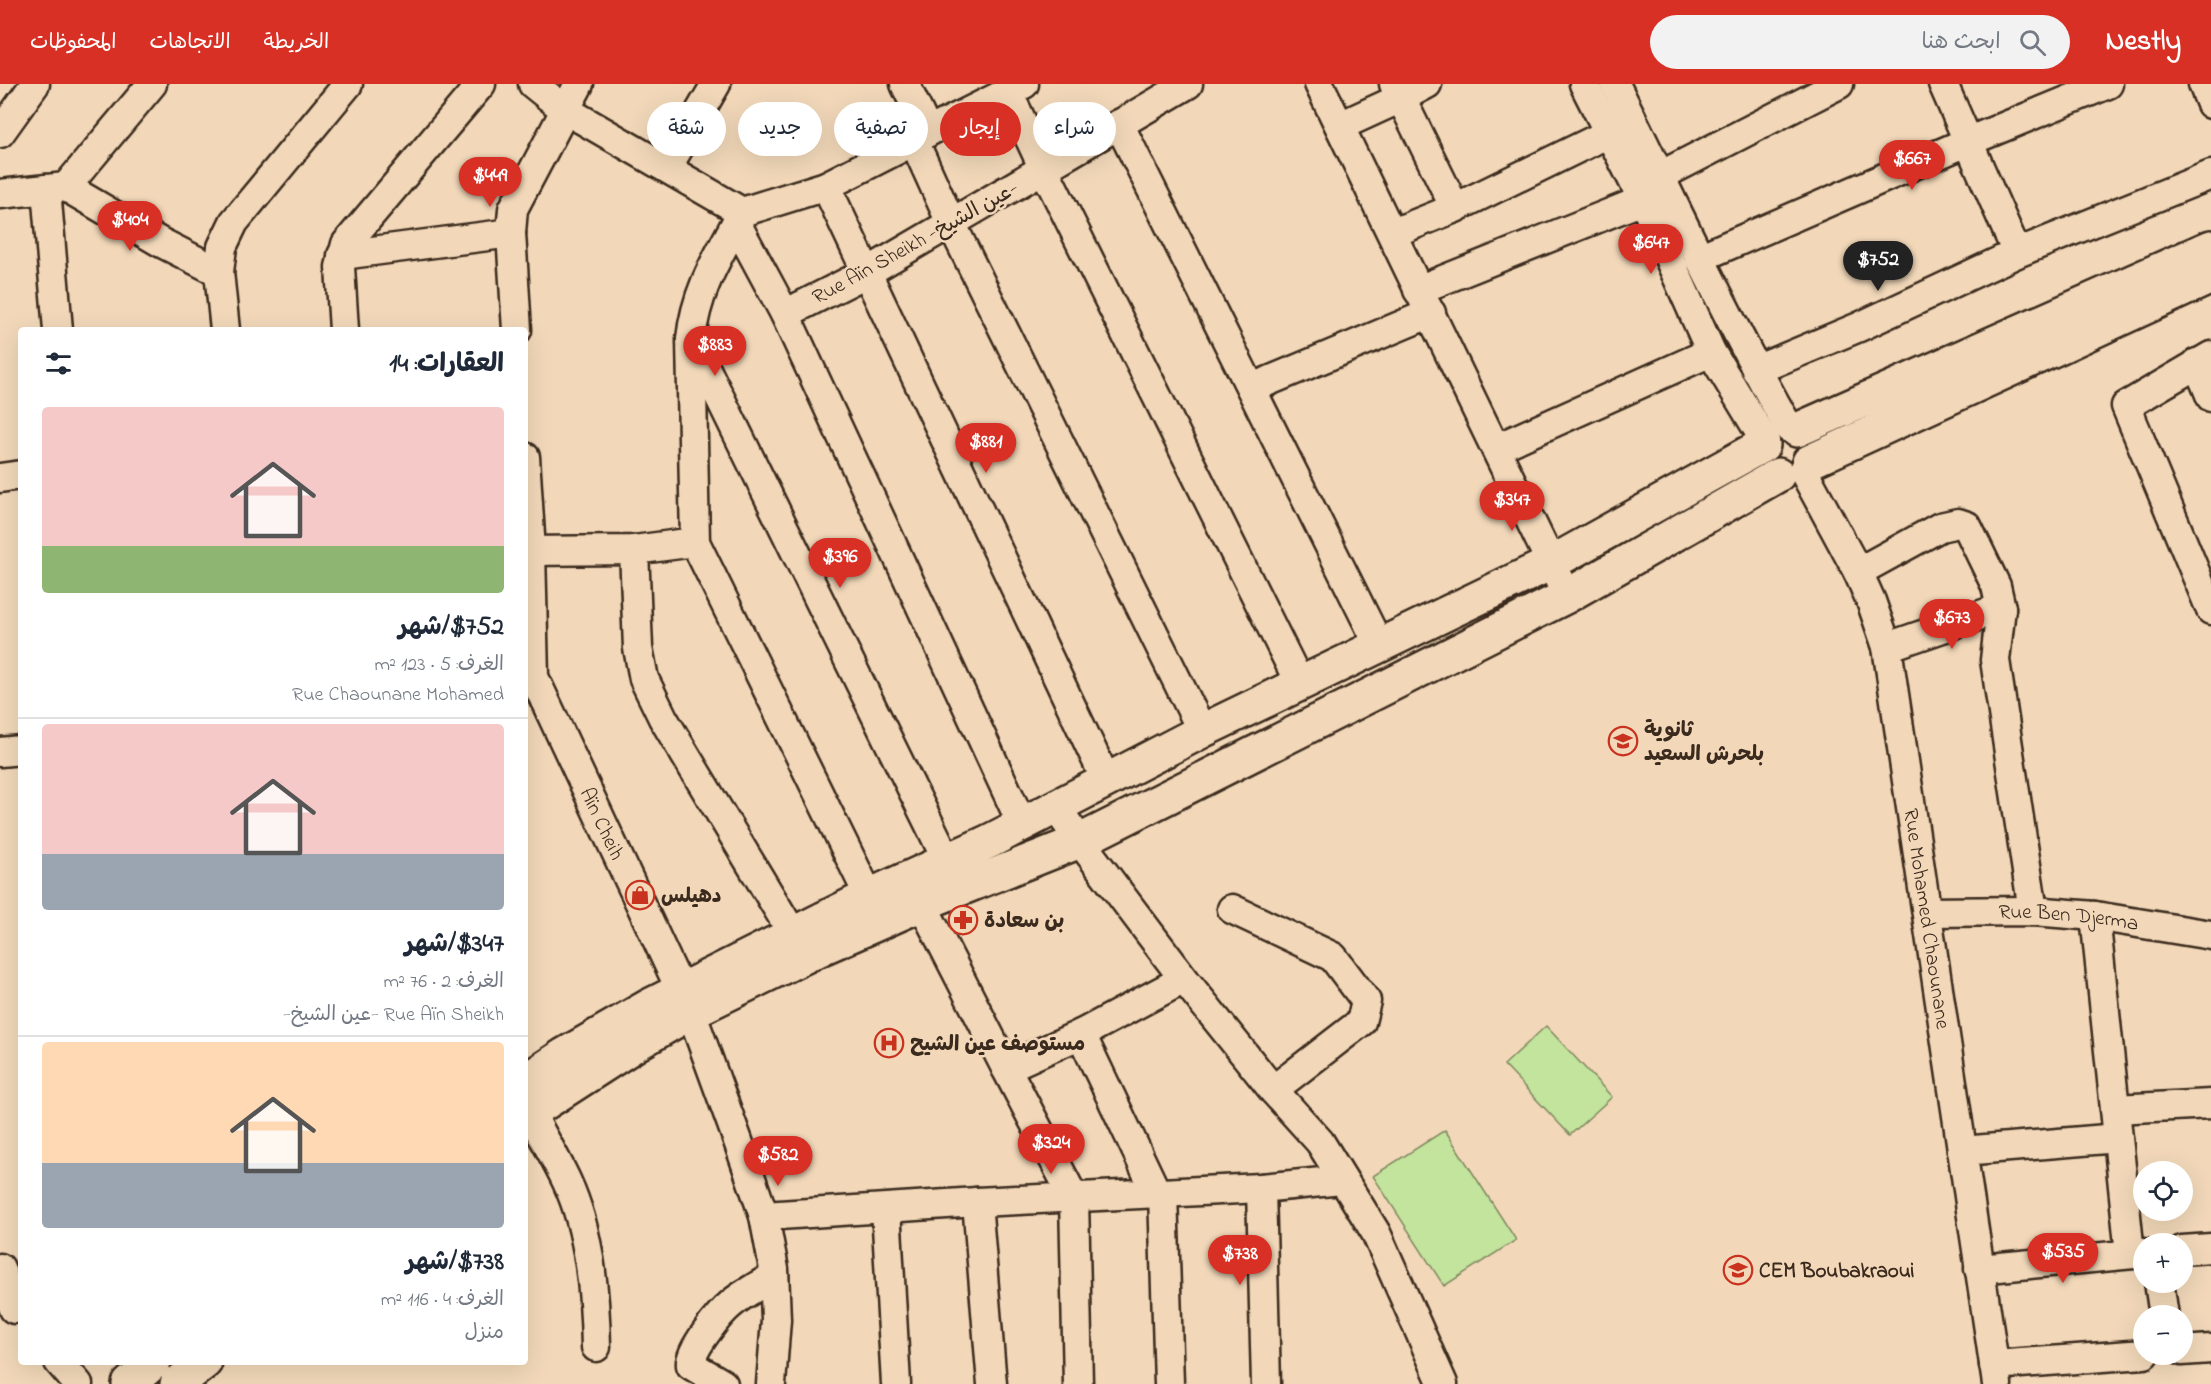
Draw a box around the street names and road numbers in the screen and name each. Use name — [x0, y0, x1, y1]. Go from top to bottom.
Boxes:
street label: Rue Aïn Sheikh -عين الشيخ- — [807, 174, 1025, 313]
street label: Aïn Cheih — [571, 783, 631, 866]
street label: Rue Mohamed Chaounane — [1894, 807, 1957, 1032]
street label: Rue Ben Djerma — [1999, 898, 2141, 940]

